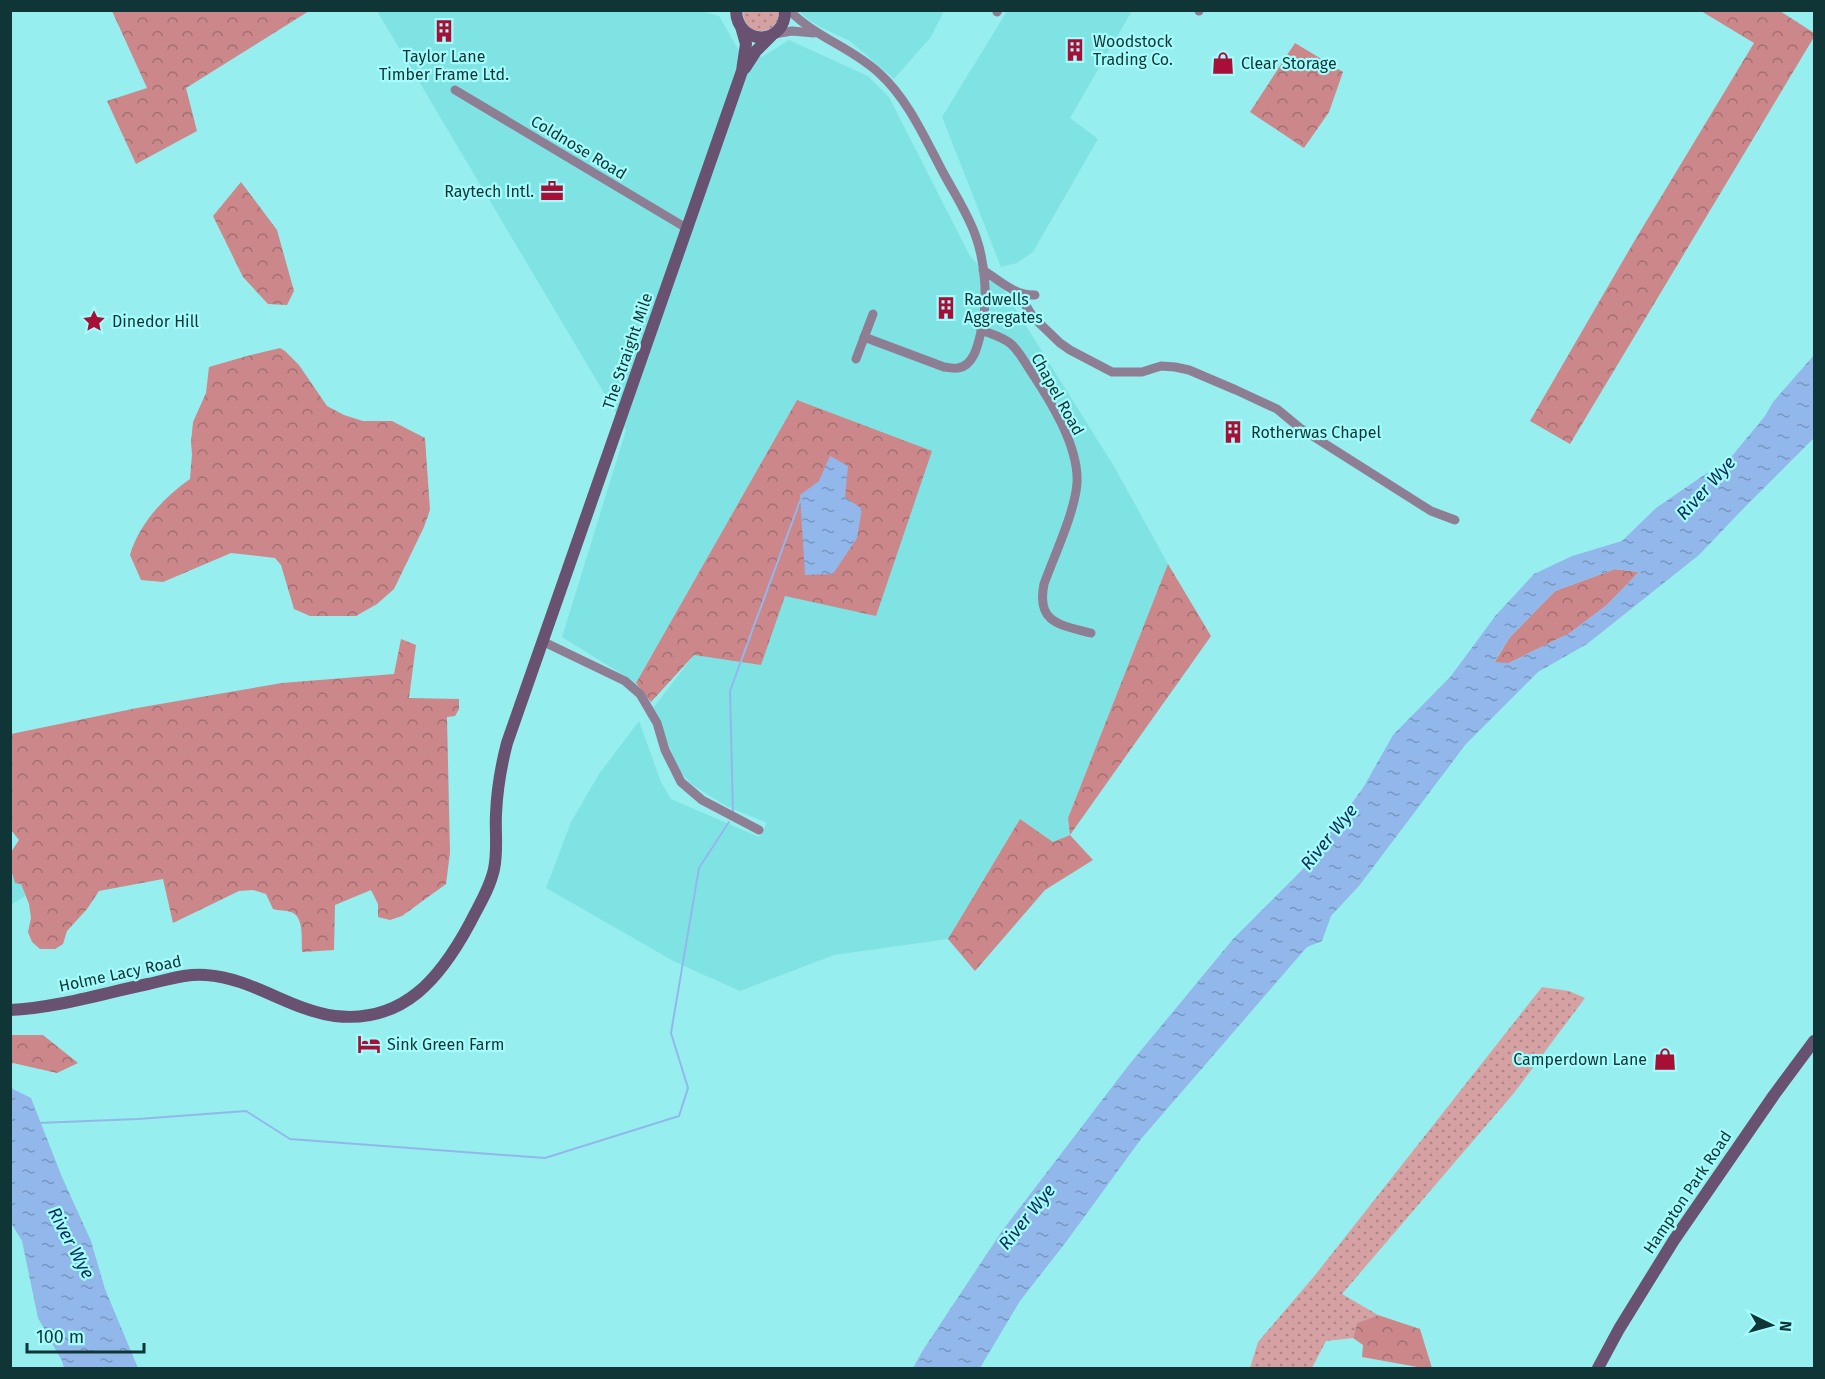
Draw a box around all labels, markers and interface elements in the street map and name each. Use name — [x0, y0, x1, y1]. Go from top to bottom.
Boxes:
building icon: Taylor Lane Timber Frame Ltd. — [431, 18, 457, 44]
place label: Woodstock Trading Co. — [1093, 32, 1173, 69]
building icon: Woodstock Trading Co. — [1062, 37, 1088, 63]
place label: Taylor Lane Timber Frame Ltd. — [379, 47, 509, 84]
shop icon: Clear Storage — [1210, 50, 1236, 76]
place label: Clear Storage — [1241, 54, 1337, 73]
street label: Coldnose Road — [527, 111, 630, 183]
office icon: Raytech Intl. — [539, 178, 565, 204]
place label: Raytech Intl. — [444, 182, 534, 201]
street label: The Straight Mile — [599, 290, 656, 412]
place label: Radwells Aggregates — [964, 290, 1043, 327]
building icon: Radwells Aggregates — [933, 295, 959, 321]
place icon: Dinedor Hill — [81, 308, 107, 334]
place label: Dinedor Hill — [112, 312, 199, 331]
street label: Chapel Road — [1027, 350, 1088, 439]
building icon: Rotherwas Chapel — [1220, 419, 1246, 445]
place label: Rotherwas Chapel — [1251, 423, 1381, 442]
water label: River Wye — [1672, 452, 1740, 524]
water label: River Wye — [1296, 800, 1362, 874]
street label: Holme Lacy Road — [57, 951, 183, 996]
hotel icon: Sink Green Farm — [356, 1031, 382, 1057]
place label: Sink Green Farm — [387, 1035, 504, 1054]
shop icon: Camperdown Lane — [1652, 1046, 1678, 1072]
place label: Camperdown Lane — [1513, 1050, 1647, 1069]
street label: Hampton Park Road — [1639, 1127, 1736, 1257]
water label: River Wye — [994, 1180, 1060, 1254]
water label: River Wye — [43, 1203, 99, 1283]
north arrow — [1741, 1295, 1801, 1355]
scale bar — [27, 1316, 144, 1354]
text: N — [1776, 1320, 1795, 1332]
text: 100 m — [36, 1326, 84, 1348]

